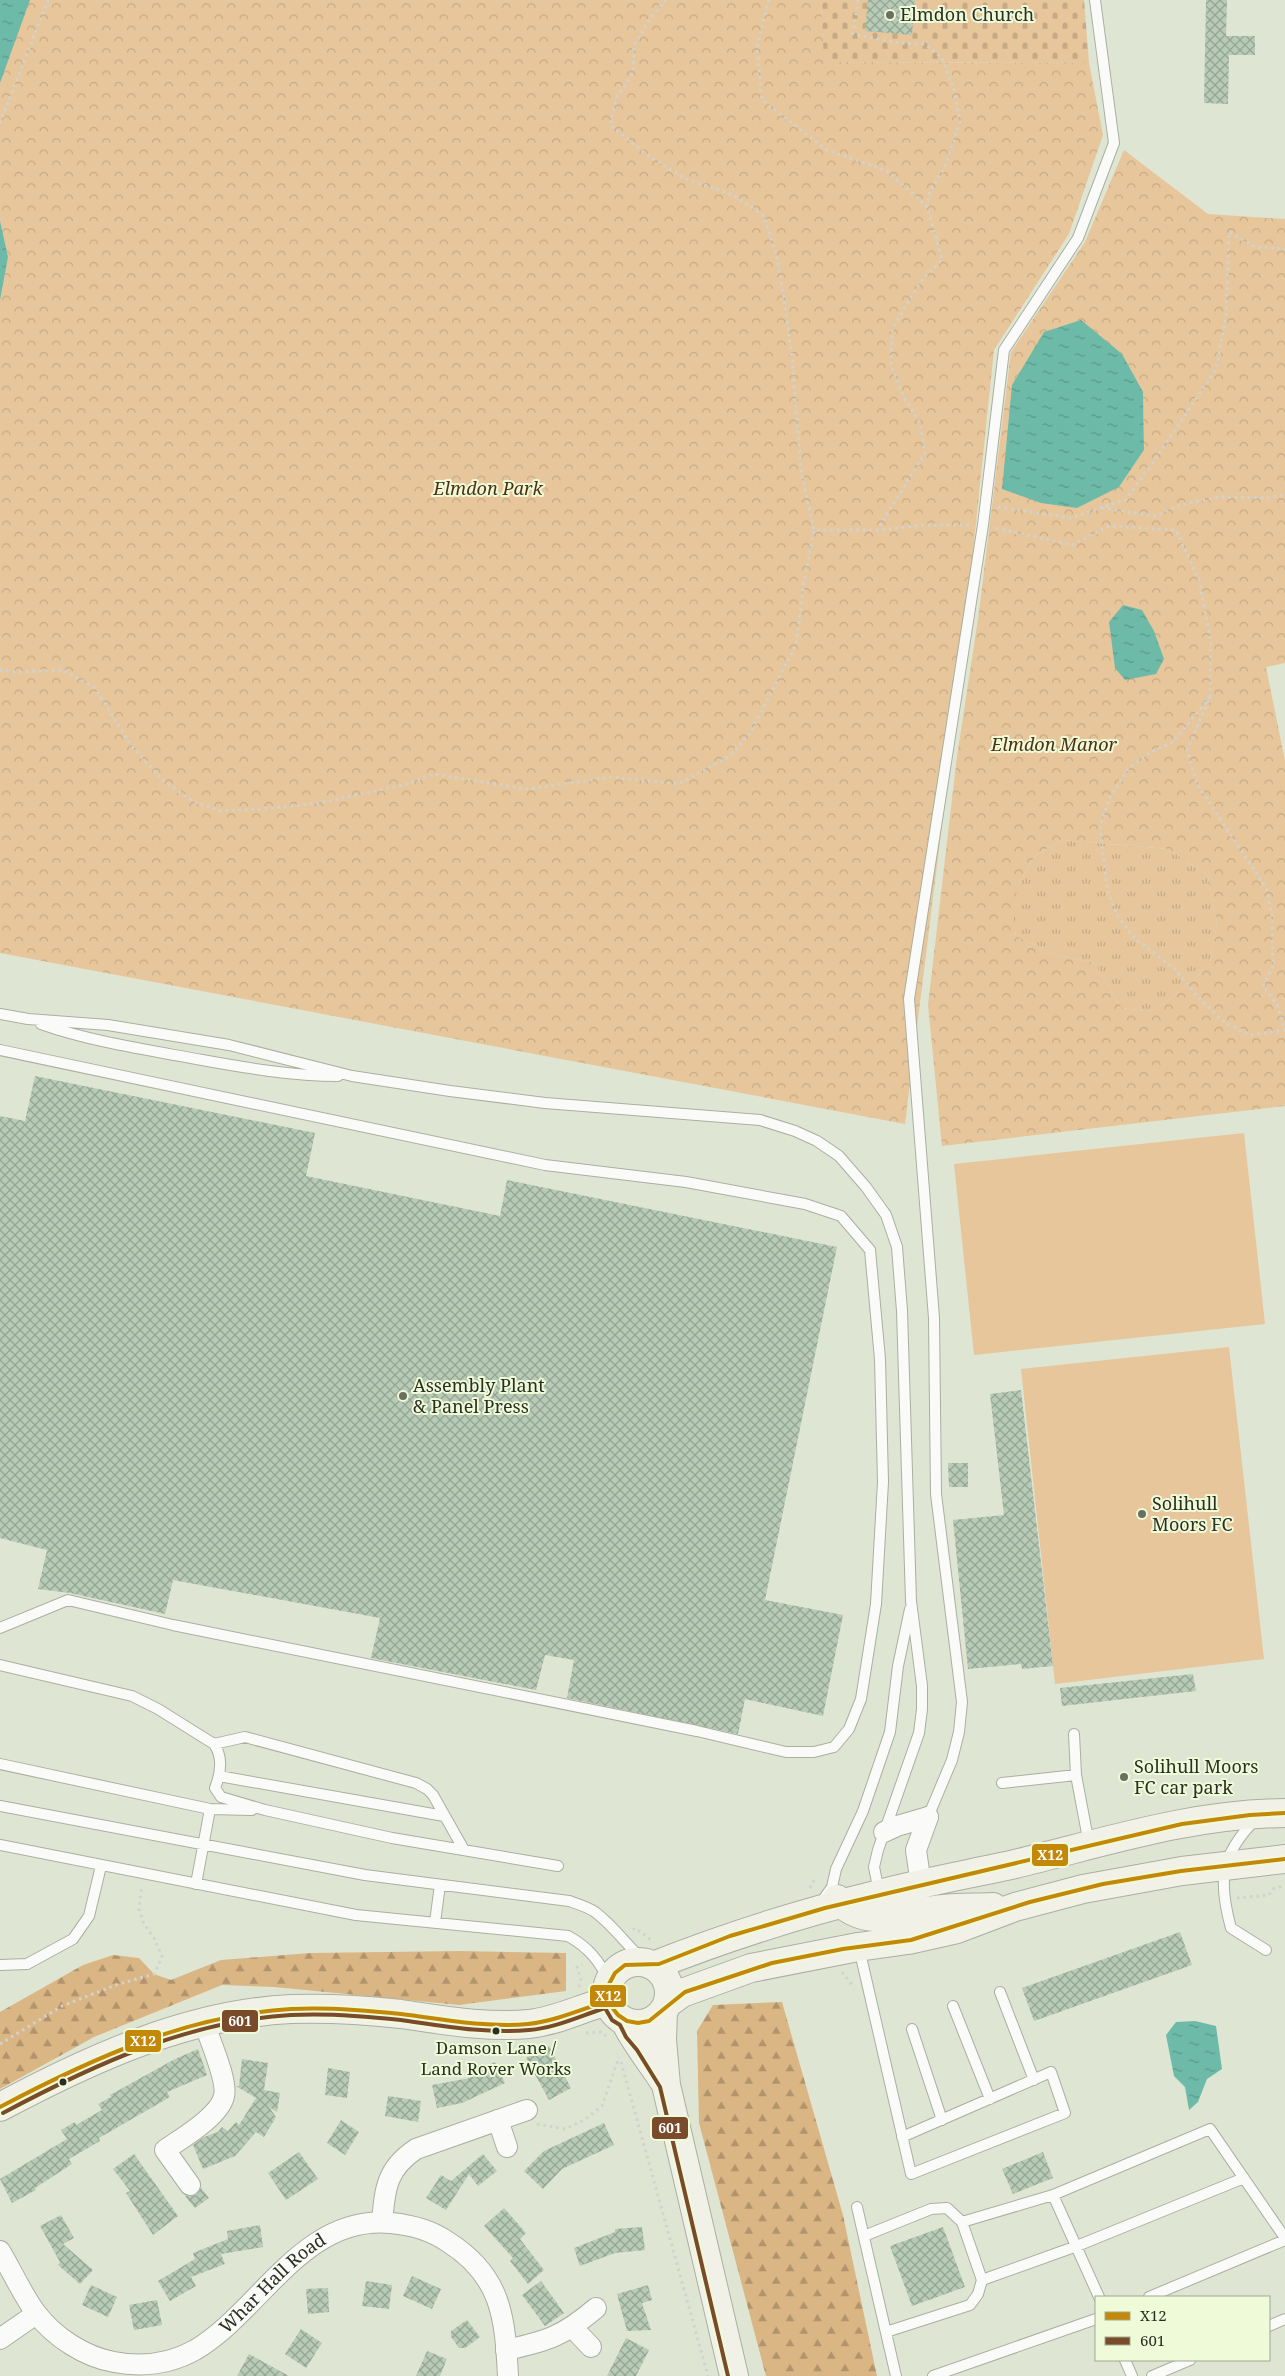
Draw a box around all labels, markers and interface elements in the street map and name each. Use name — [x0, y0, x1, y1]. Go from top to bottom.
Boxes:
place label: Elmdon Church — [900, 2, 1034, 26]
marker: Elmdon Church — [884, 9, 896, 21]
park label: Elmdon Park — [432, 476, 543, 500]
park label: Elmdon Manor — [990, 732, 1118, 756]
place label: Assembly Plant & Panel Press — [413, 1373, 545, 1418]
marker: Assembly Plant & Panel Press — [397, 1390, 409, 1402]
place label: Solihull Moors FC — [1152, 1491, 1233, 1536]
marker: Solihull Moors FC — [1136, 1508, 1148, 1520]
place label: Solihull Moors FC car park — [1134, 1754, 1258, 1799]
marker: Solihull Moors FC car park — [1118, 1771, 1130, 1783]
line badge: X12 — [1031, 1843, 1069, 1867]
text: X12 — [1037, 1845, 1063, 1864]
line badge: X12 — [589, 1984, 627, 2008]
text: X12 — [595, 1986, 621, 2005]
line badge: 601 — [221, 2009, 259, 2033]
text: 601 — [228, 2011, 252, 2030]
marker: Damson Lane / Land Rover Works — [491, 2026, 501, 2036]
line badge: X12 — [124, 2029, 162, 2053]
text: X12 — [130, 2031, 156, 2050]
place label: Damson Lane / Land Rover Works — [421, 2036, 571, 2080]
unlabelled marker — [58, 2077, 68, 2087]
line badge: 601 — [651, 2116, 689, 2140]
text: 601 — [658, 2118, 682, 2137]
street label: Whar Hall Road — [214, 2227, 330, 2338]
legend — [1095, 2296, 1270, 2361]
text: X12 — [1140, 2305, 1167, 2325]
text: 601 — [1140, 2330, 1165, 2350]

